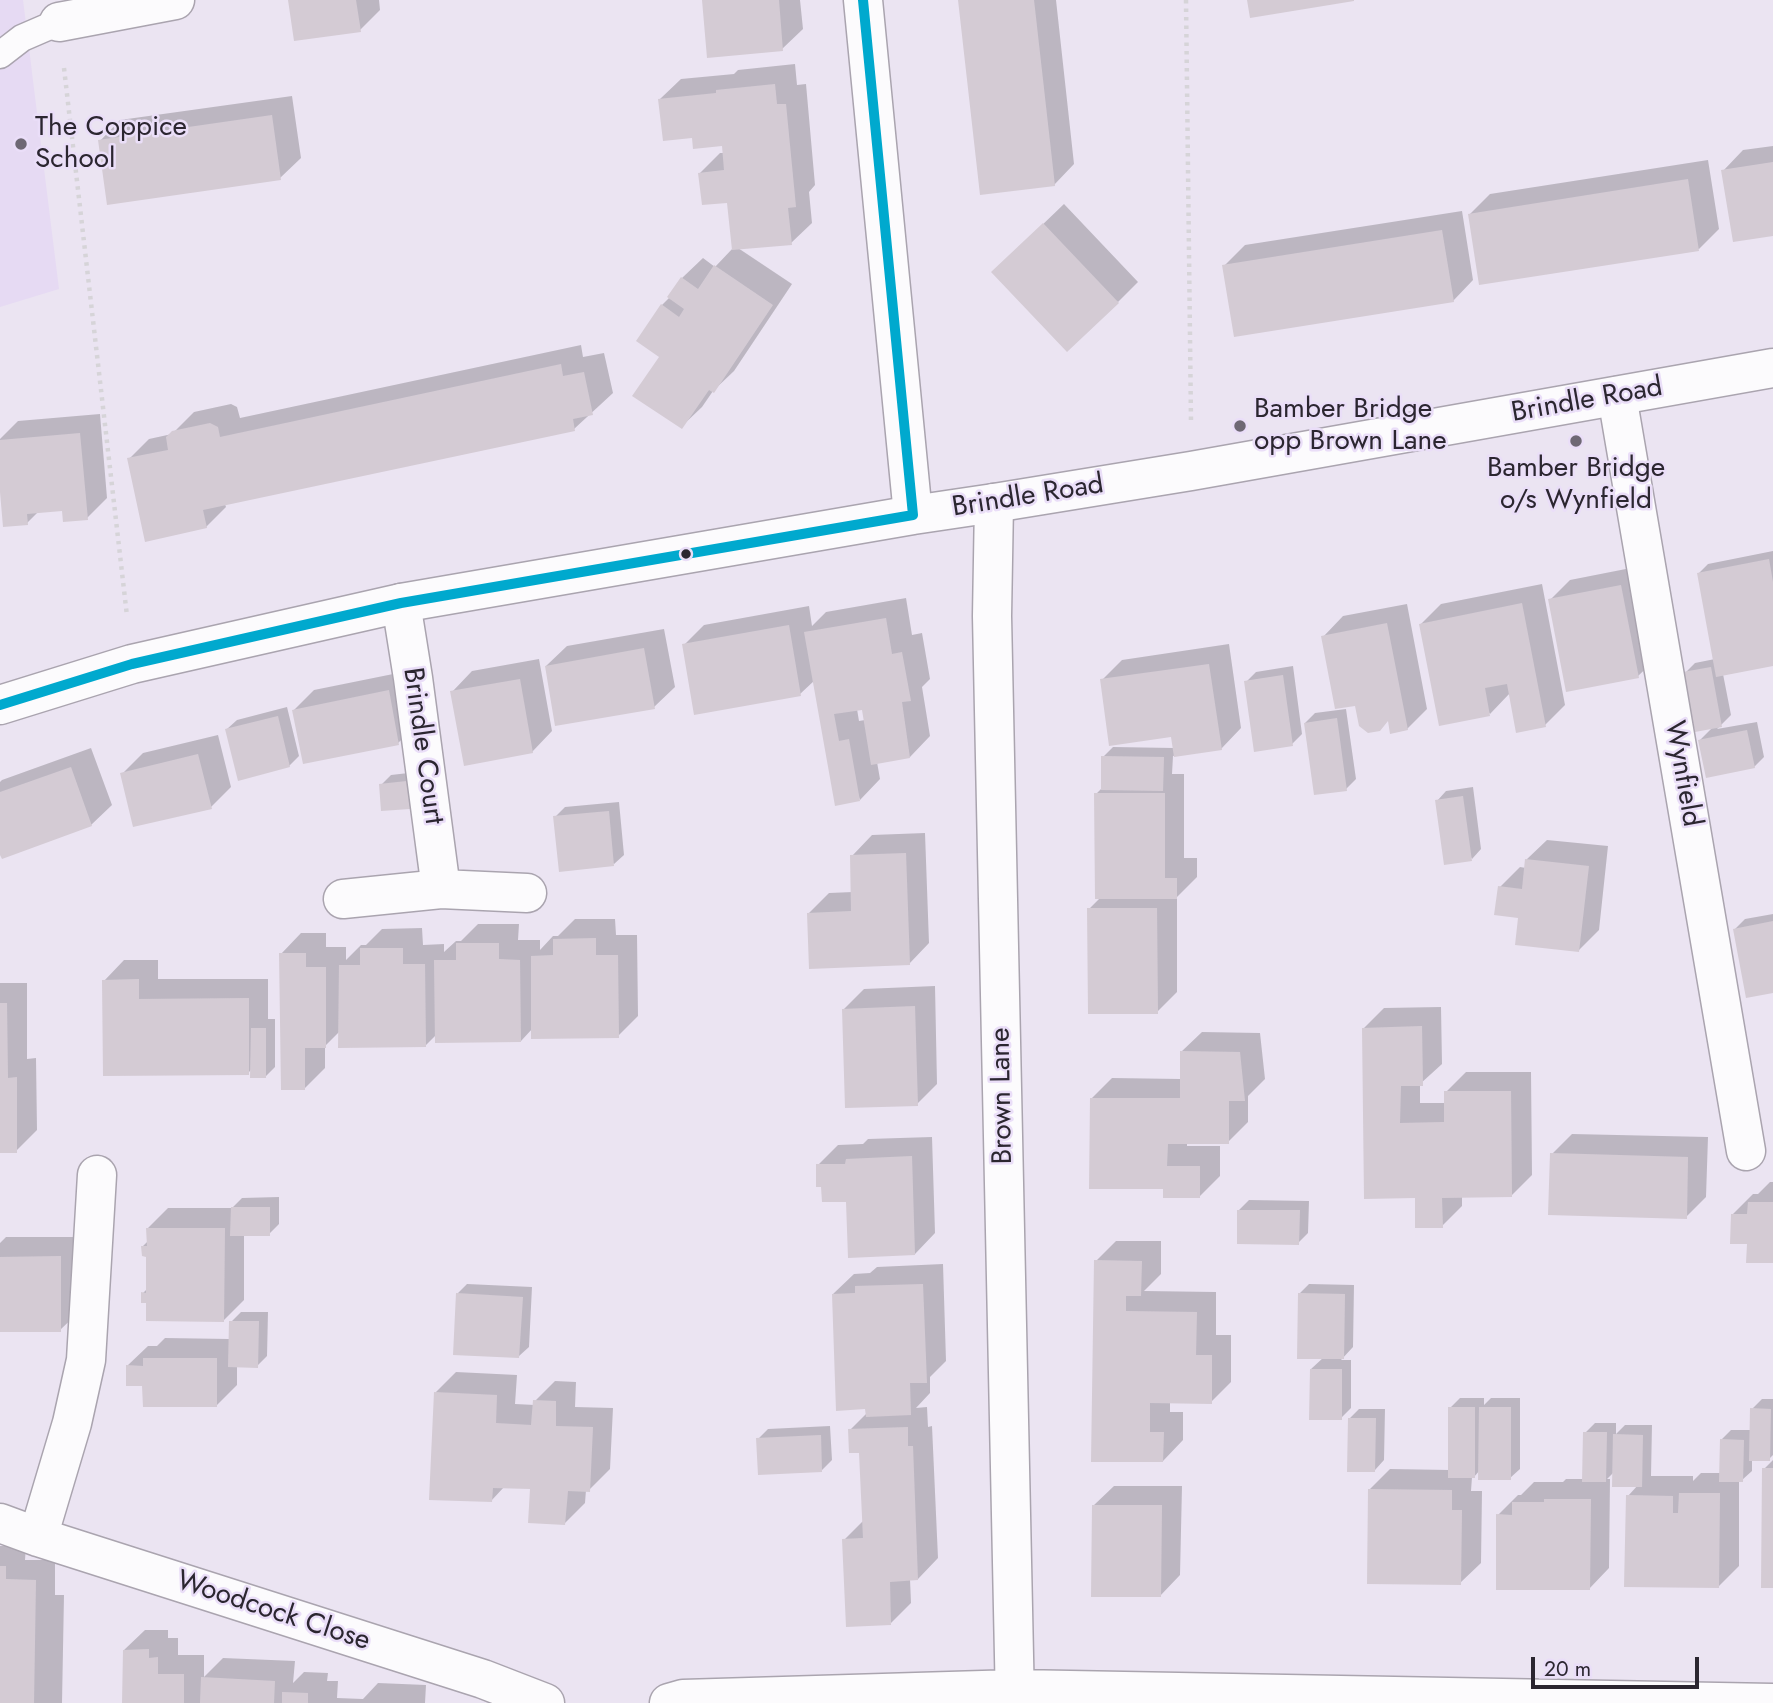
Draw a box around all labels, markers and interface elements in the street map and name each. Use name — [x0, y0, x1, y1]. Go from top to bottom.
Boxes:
place label: The Coppice School — [35, 111, 187, 177]
marker: The Coppice School — [13, 136, 29, 152]
street label: Brindle Road — [1509, 371, 1665, 431]
place label: Bamber Bridge opp Brown Lane — [1254, 393, 1447, 459]
marker: Bamber Bridge opp Brown Lane — [1232, 418, 1248, 434]
marker: Bamber Bridge o/s Wynfield — [1568, 433, 1584, 449]
place label: Bamber Bridge o/s Wynfield — [1487, 452, 1665, 518]
street label: Brindle Road — [950, 468, 1106, 526]
unlabelled marker — [679, 547, 693, 561]
street label: Brindle Court — [394, 665, 450, 827]
street label: Wynfield — [1656, 718, 1708, 830]
street label: Brown Lane — [985, 1027, 1021, 1165]
street label: Woodcock Close — [172, 1565, 374, 1659]
scale bar — [1535, 1644, 1703, 1688]
text: 20 m — [1544, 1654, 1591, 1684]

